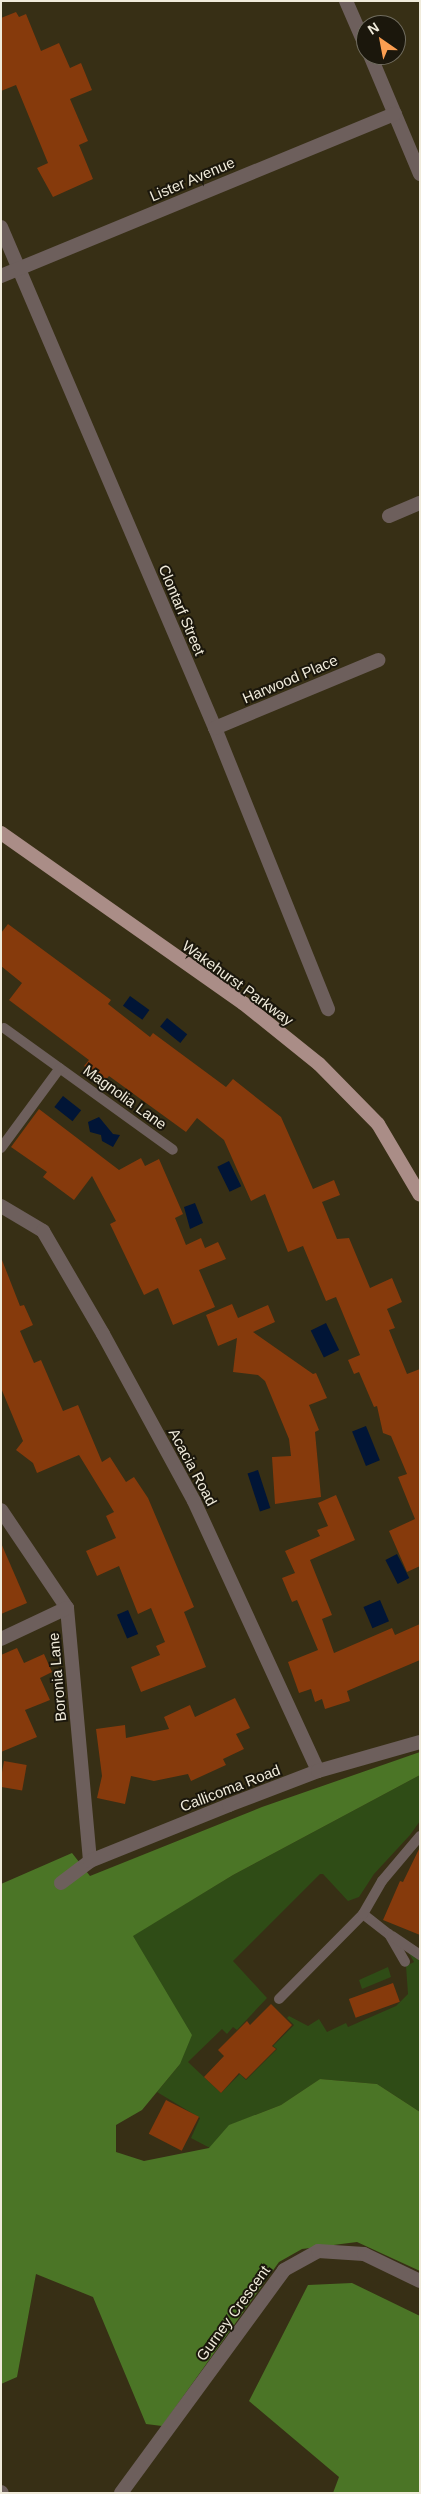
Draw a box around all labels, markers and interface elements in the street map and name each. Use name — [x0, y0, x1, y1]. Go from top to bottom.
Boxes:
north arrow — [356, 15, 406, 65]
text: N — [365, 19, 382, 38]
street label: Lister Avenue — [146, 153, 238, 205]
street label: Clontarf Street — [155, 562, 209, 658]
street label: Harwood Place — [240, 651, 340, 707]
street label: Wakehurst Parkway — [179, 937, 297, 1029]
street label: Magnolia Lane — [80, 1061, 170, 1133]
street label: Acacia Road — [165, 1425, 221, 1509]
street label: Boronia Lane — [44, 1632, 70, 1722]
street label: Callicoma Road — [177, 1761, 283, 1815]
street label: Gurney Crescent — [192, 2262, 274, 2364]

